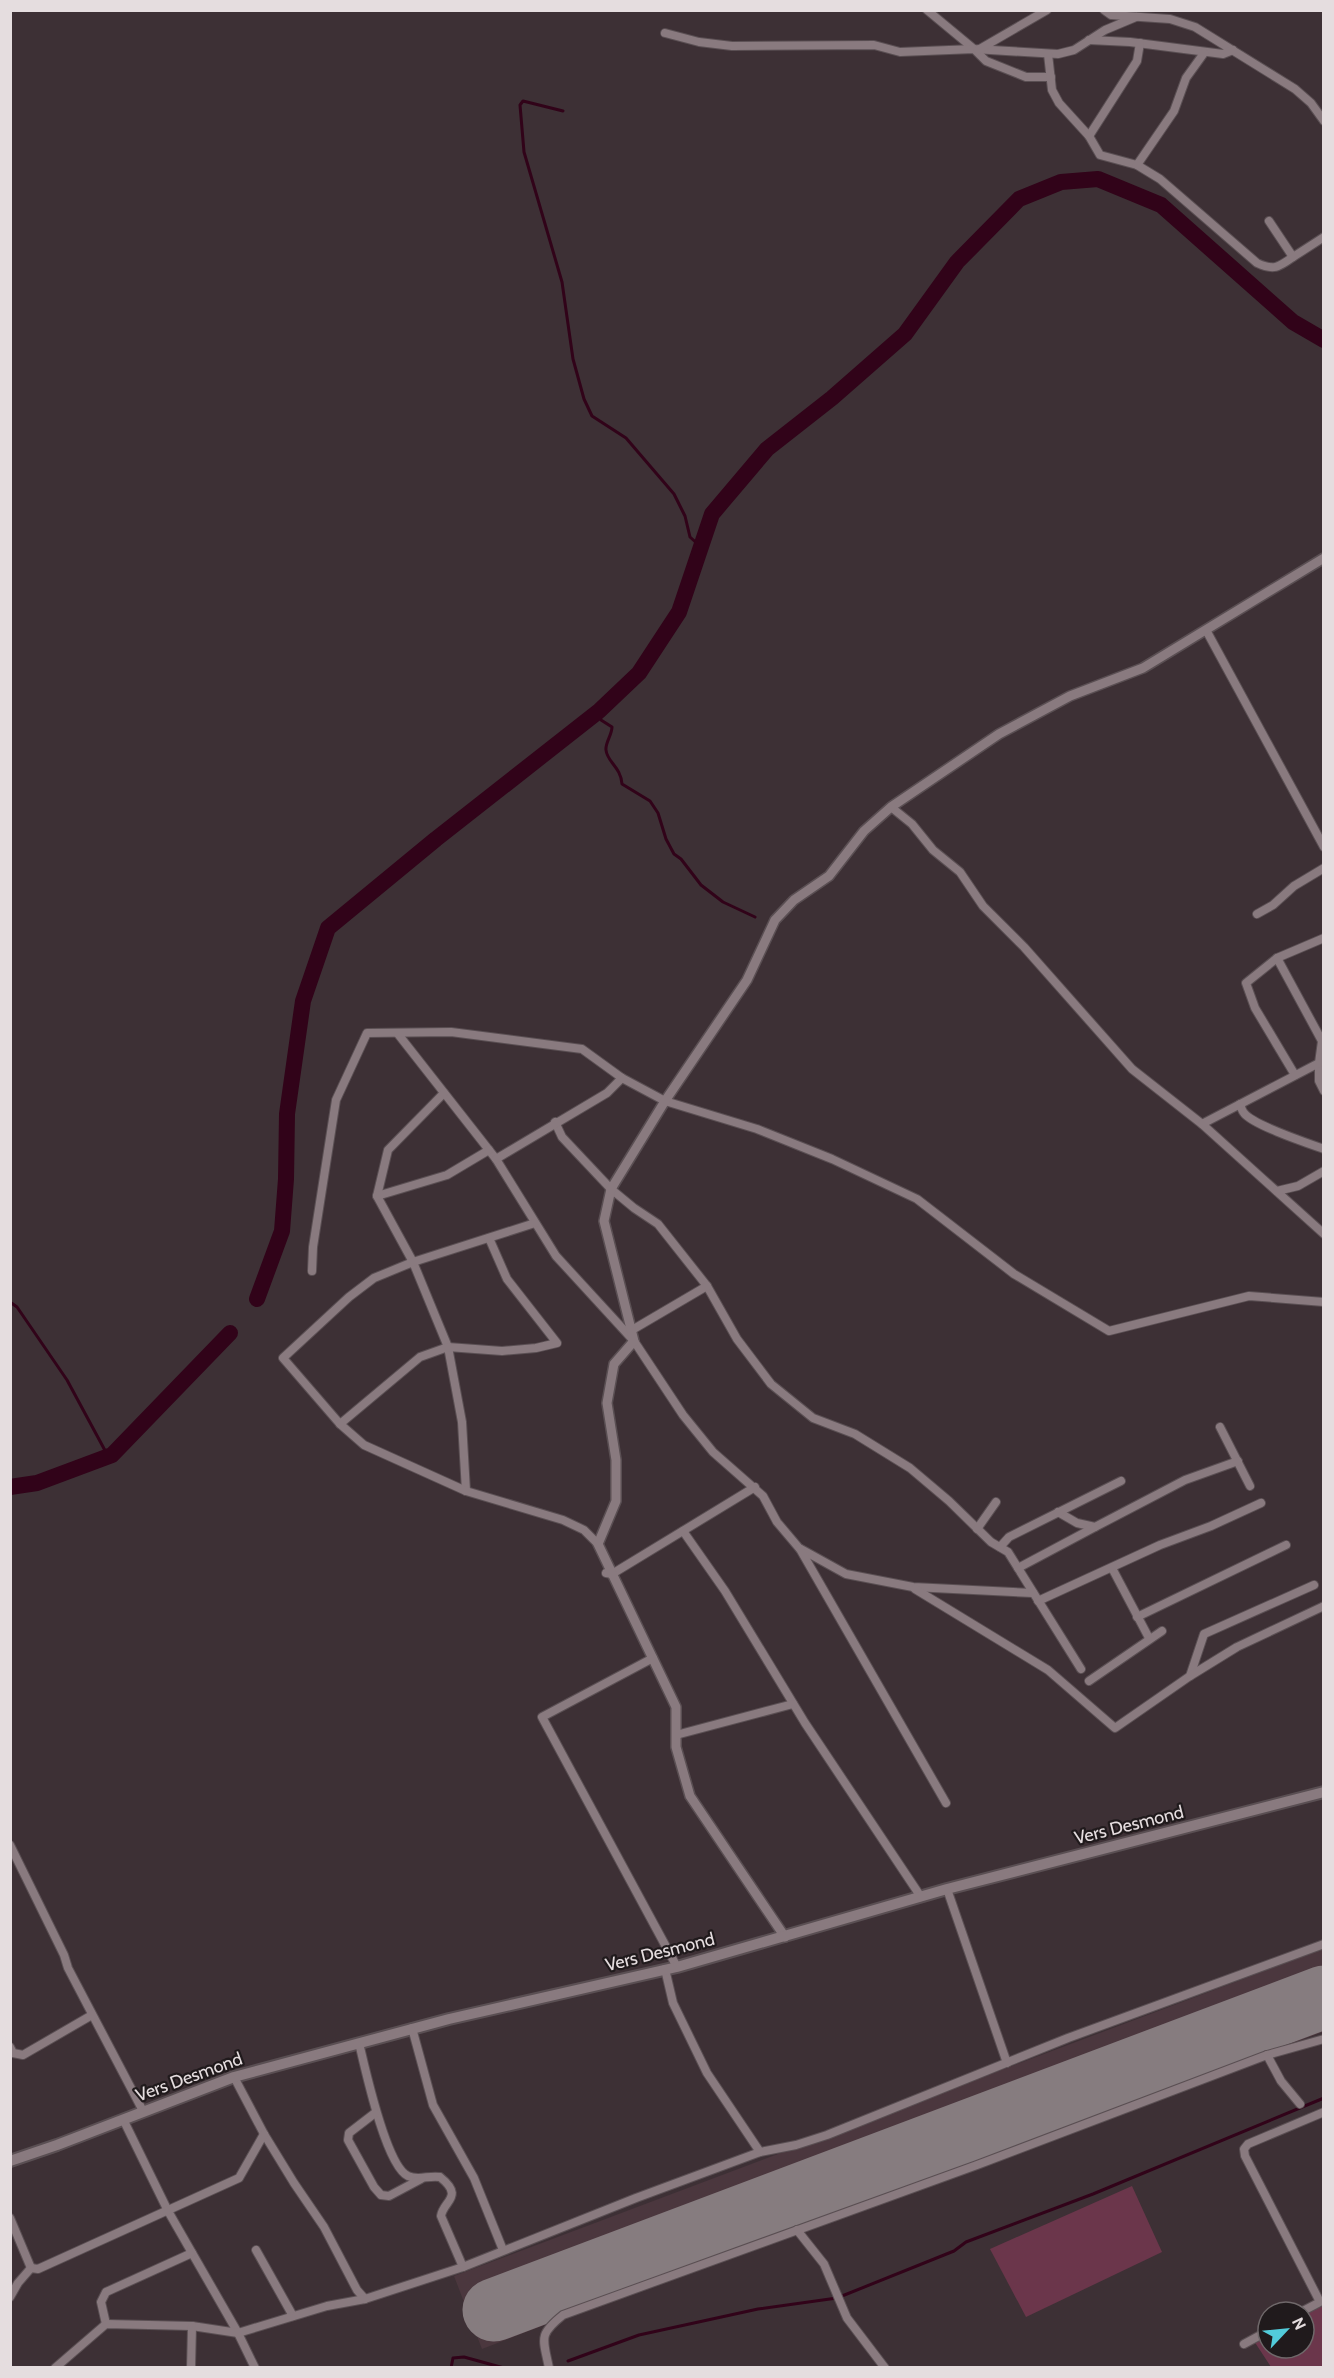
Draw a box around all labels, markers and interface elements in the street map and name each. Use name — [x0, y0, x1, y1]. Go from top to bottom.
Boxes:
street label: Vers Desmond — [1072, 1801, 1186, 1849]
street label: Vers Desmond — [603, 1928, 717, 1976]
street label: Vers Desmond — [133, 2048, 245, 2106]
north arrow — [1256, 2300, 1316, 2360]
text: N — [1288, 2314, 1310, 2333]

